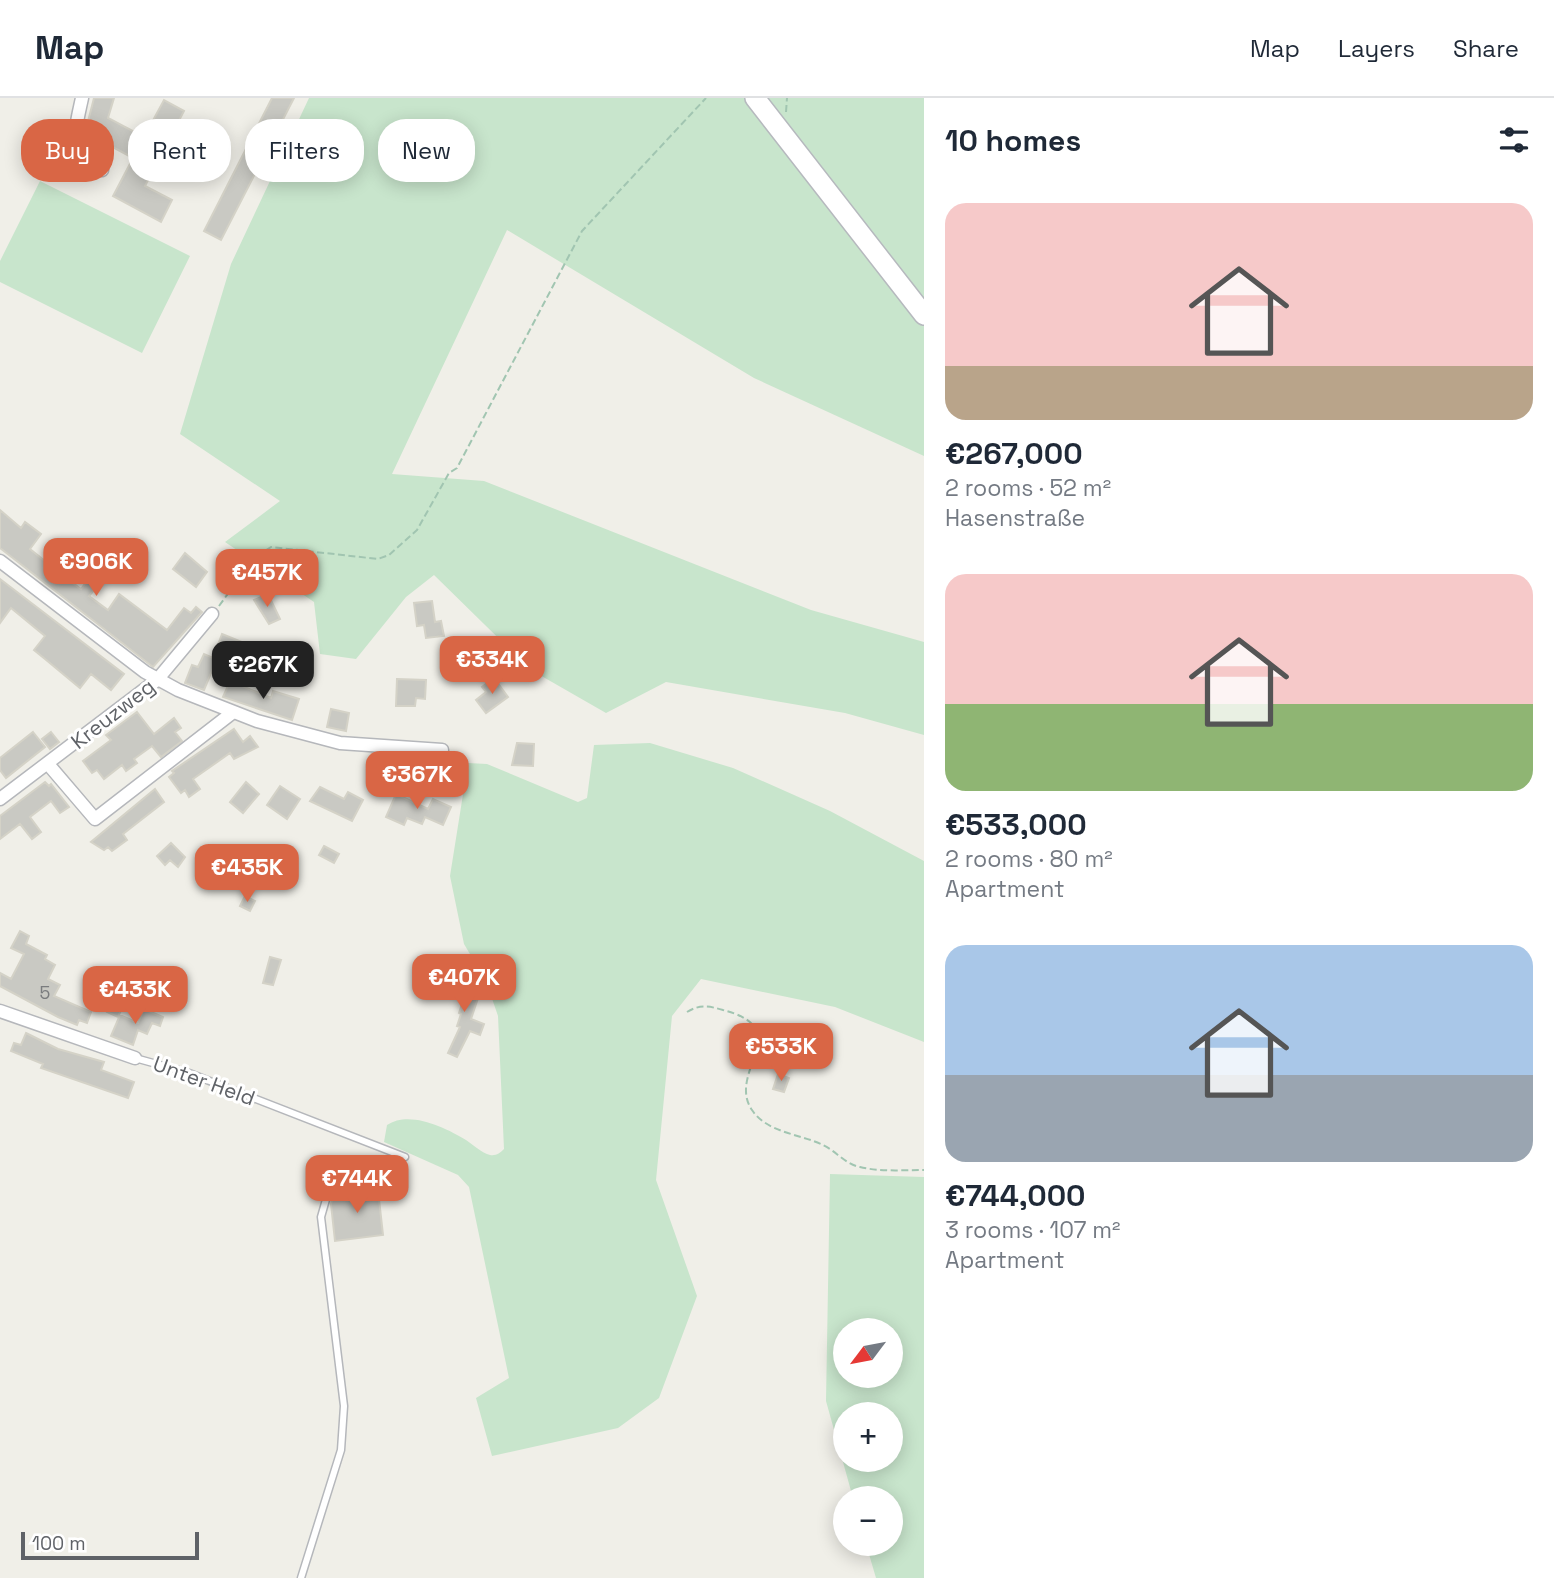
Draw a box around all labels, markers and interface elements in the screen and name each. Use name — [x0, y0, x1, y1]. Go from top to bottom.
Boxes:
text: Map — [35, 27, 104, 69]
text: Map — [1250, 33, 1300, 64]
text: Layers — [1338, 33, 1415, 64]
text: Share — [1453, 33, 1519, 64]
chip: Buy — [21, 119, 114, 182]
chip: Rent — [128, 119, 231, 182]
chip: Filters — [245, 119, 364, 182]
chip: New — [378, 119, 475, 182]
text: 10 homes — [945, 121, 1081, 160]
icon: filters — [1495, 121, 1533, 159]
icon: home — [1176, 248, 1302, 374]
text: €267,000 — [945, 434, 1083, 473]
text: 2 rooms · 52 m² — [945, 473, 1111, 503]
text: Hasenstraße — [945, 503, 1085, 533]
pin: €906K — [47, 538, 145, 598]
text: €906K — [59, 546, 133, 576]
pin: €457K — [218, 550, 316, 609]
text: €457K — [232, 557, 302, 587]
icon: home — [1176, 619, 1302, 745]
pin: €334K — [443, 636, 541, 696]
pin: €267K — [214, 642, 312, 701]
text: €334K — [456, 644, 528, 674]
text: €267K — [228, 649, 298, 679]
street label: Kreuzweg — [65, 672, 160, 755]
pin: €367K — [368, 752, 466, 811]
text: €367K — [382, 759, 452, 789]
text: €533,000 — [945, 805, 1087, 844]
pin: €435K — [198, 844, 296, 904]
text: 2 rooms · 80 m² — [945, 844, 1113, 874]
text: €435K — [211, 852, 283, 882]
text: Apartment — [945, 874, 1065, 904]
pin: €407K — [415, 954, 513, 1014]
text: €407K — [428, 962, 500, 992]
pin: €433K — [86, 967, 184, 1026]
text: €433K — [99, 974, 171, 1004]
house number: 5 — [40, 981, 50, 1004]
icon: home — [1176, 990, 1302, 1116]
pin: €533K — [732, 1024, 830, 1083]
text: €533K — [745, 1031, 817, 1061]
street label: Unter Held — [150, 1050, 259, 1111]
pin: €744K — [308, 1156, 406, 1215]
text: €744K — [322, 1163, 392, 1193]
text: €744,000 — [945, 1176, 1086, 1215]
text: 3 rooms · 107 m² — [945, 1215, 1121, 1245]
text: Apartment — [945, 1245, 1065, 1275]
north arrow — [833, 1318, 903, 1388]
map controls — [833, 1318, 903, 1556]
button: + — [833, 1402, 903, 1472]
button: − — [833, 1486, 903, 1556]
scale bar — [21, 1529, 200, 1561]
text: 100 m — [32, 1531, 86, 1556]

